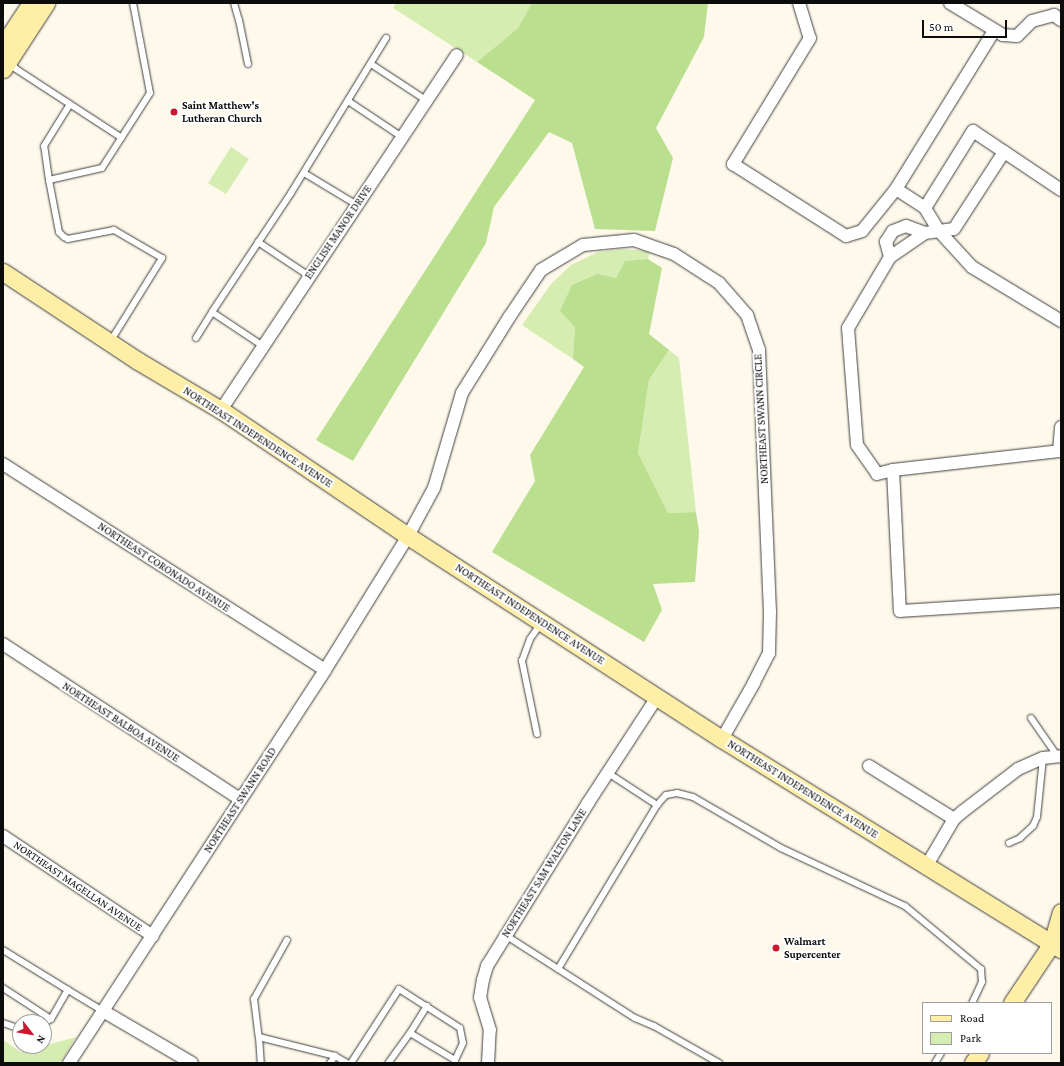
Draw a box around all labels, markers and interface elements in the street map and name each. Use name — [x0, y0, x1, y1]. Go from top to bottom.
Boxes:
scale bar — [924, 12, 1009, 38]
text: 50 m — [929, 20, 953, 34]
place label: Saint Matthew's Lutheran Church — [182, 99, 262, 125]
marker: Saint Matthew's Lutheran Church — [169, 107, 179, 117]
street label: ENGLISH MANOR DRIVE — [302, 182, 374, 282]
street label: NORTHEAST SWANN CIRCLE — [751, 354, 771, 484]
street label: NORTHEAST INDEPENDENCE AVENUE — [181, 384, 335, 490]
street label: NORTHEAST CORONADO AVENUE — [95, 519, 233, 615]
street label: NORTHEAST INDEPENDENCE AVENUE — [453, 561, 607, 667]
street label: NORTHEAST BALBOA AVENUE — [60, 679, 182, 765]
street label: NORTHEAST INDEPENDENCE AVENUE — [725, 737, 881, 841]
street label: NORTHEAST SWANN ROAD — [201, 745, 279, 855]
street label: NORTHEAST SAM WALTON LANE — [499, 806, 589, 940]
street label: NORTHEAST MAGELLAN AVENUE — [11, 838, 145, 934]
place label: Walmart Supercenter — [784, 935, 841, 961]
marker: Walmart Supercenter — [771, 943, 781, 953]
legend — [922, 1002, 1052, 1054]
text: Road — [960, 1011, 984, 1025]
north arrow — [12, 1014, 52, 1054]
text: Park — [960, 1031, 981, 1045]
text: N — [34, 1033, 49, 1046]

